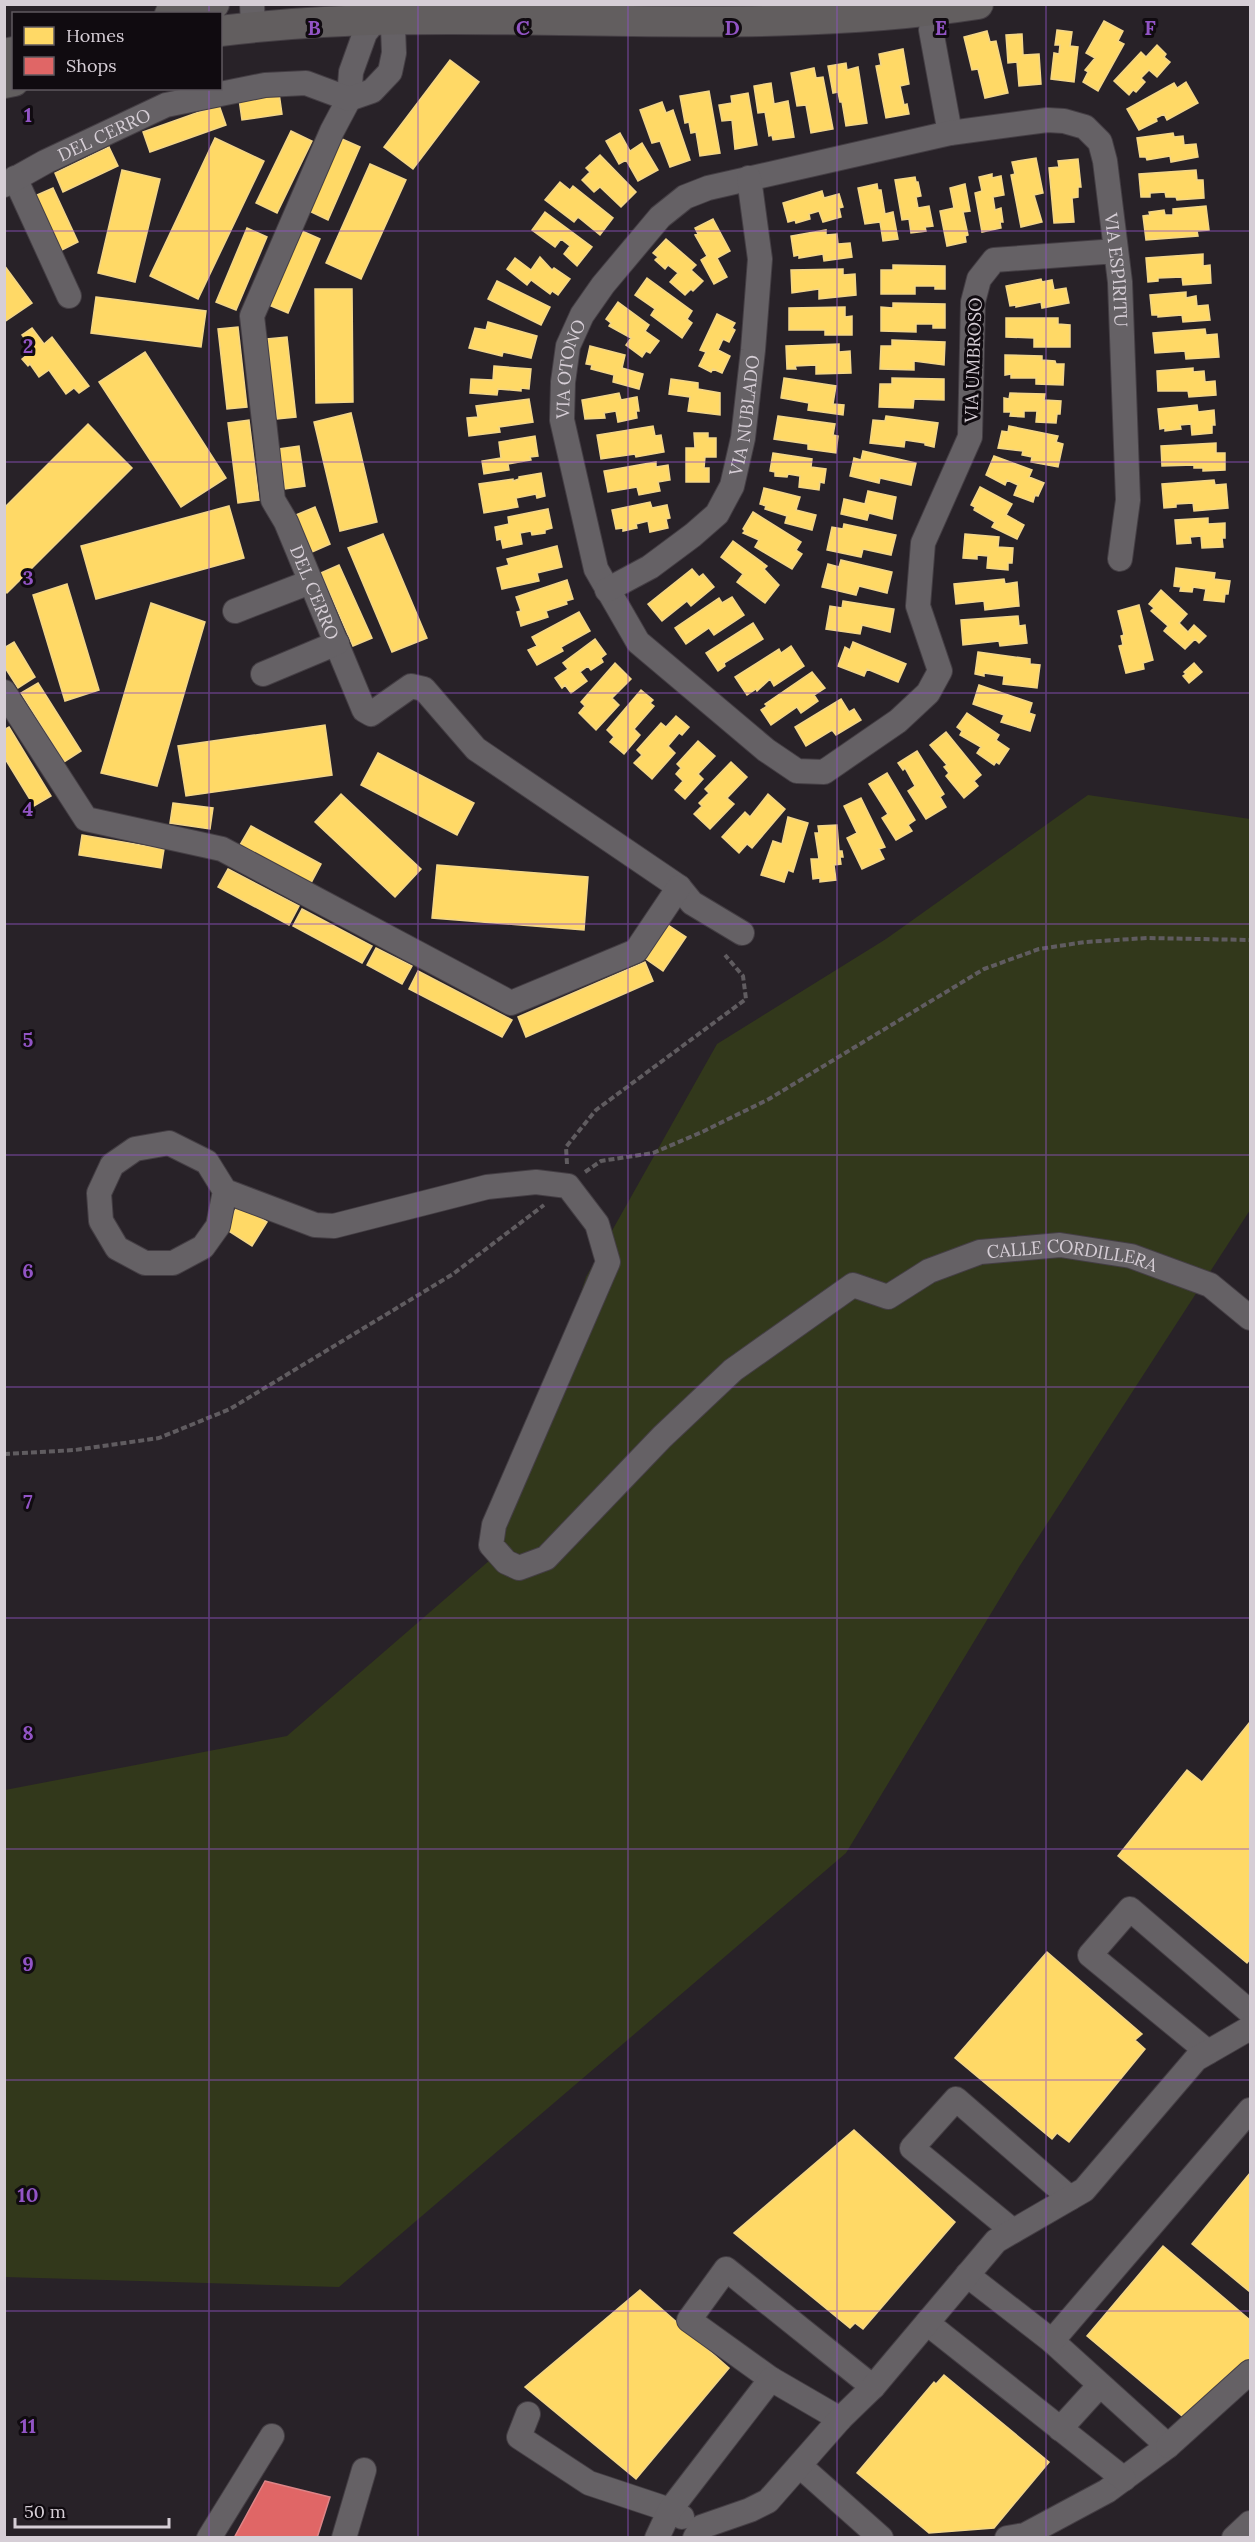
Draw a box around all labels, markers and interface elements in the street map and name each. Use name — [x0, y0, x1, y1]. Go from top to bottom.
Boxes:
legend — [12, 12, 222, 90]
text: B — [307, 15, 321, 40]
text: C — [516, 15, 530, 40]
text: D — [724, 15, 740, 40]
text: E — [935, 15, 947, 40]
text: F — [1144, 15, 1156, 40]
text: Homes — [66, 24, 124, 47]
text: Shops — [66, 54, 117, 77]
text: 1 — [24, 102, 32, 127]
street label: DEL CERRO — [54, 103, 154, 166]
street label: VIA ESPIRITU — [1100, 211, 1133, 327]
street label: VIA UMBROSO — [959, 297, 987, 424]
street label: VIA OTONO — [551, 315, 590, 420]
text: 2 — [23, 333, 33, 358]
street label: VIA NUBLADO — [723, 354, 764, 479]
street label: DEL CERRO — [285, 541, 345, 643]
text: 3 — [22, 565, 34, 590]
text: 4 — [23, 796, 34, 821]
text: 5 — [23, 1027, 34, 1052]
street label: CALLE CORDILLERA — [986, 1234, 1162, 1277]
text: 6 — [22, 1258, 34, 1283]
text: 7 — [23, 1489, 33, 1514]
text: 8 — [22, 1720, 34, 1745]
text: 9 — [22, 1951, 34, 1976]
text: 10 — [18, 2182, 38, 2207]
text: 11 — [20, 2413, 36, 2438]
scale bar — [15, 2491, 170, 2529]
text: 50 m — [24, 2500, 66, 2523]

